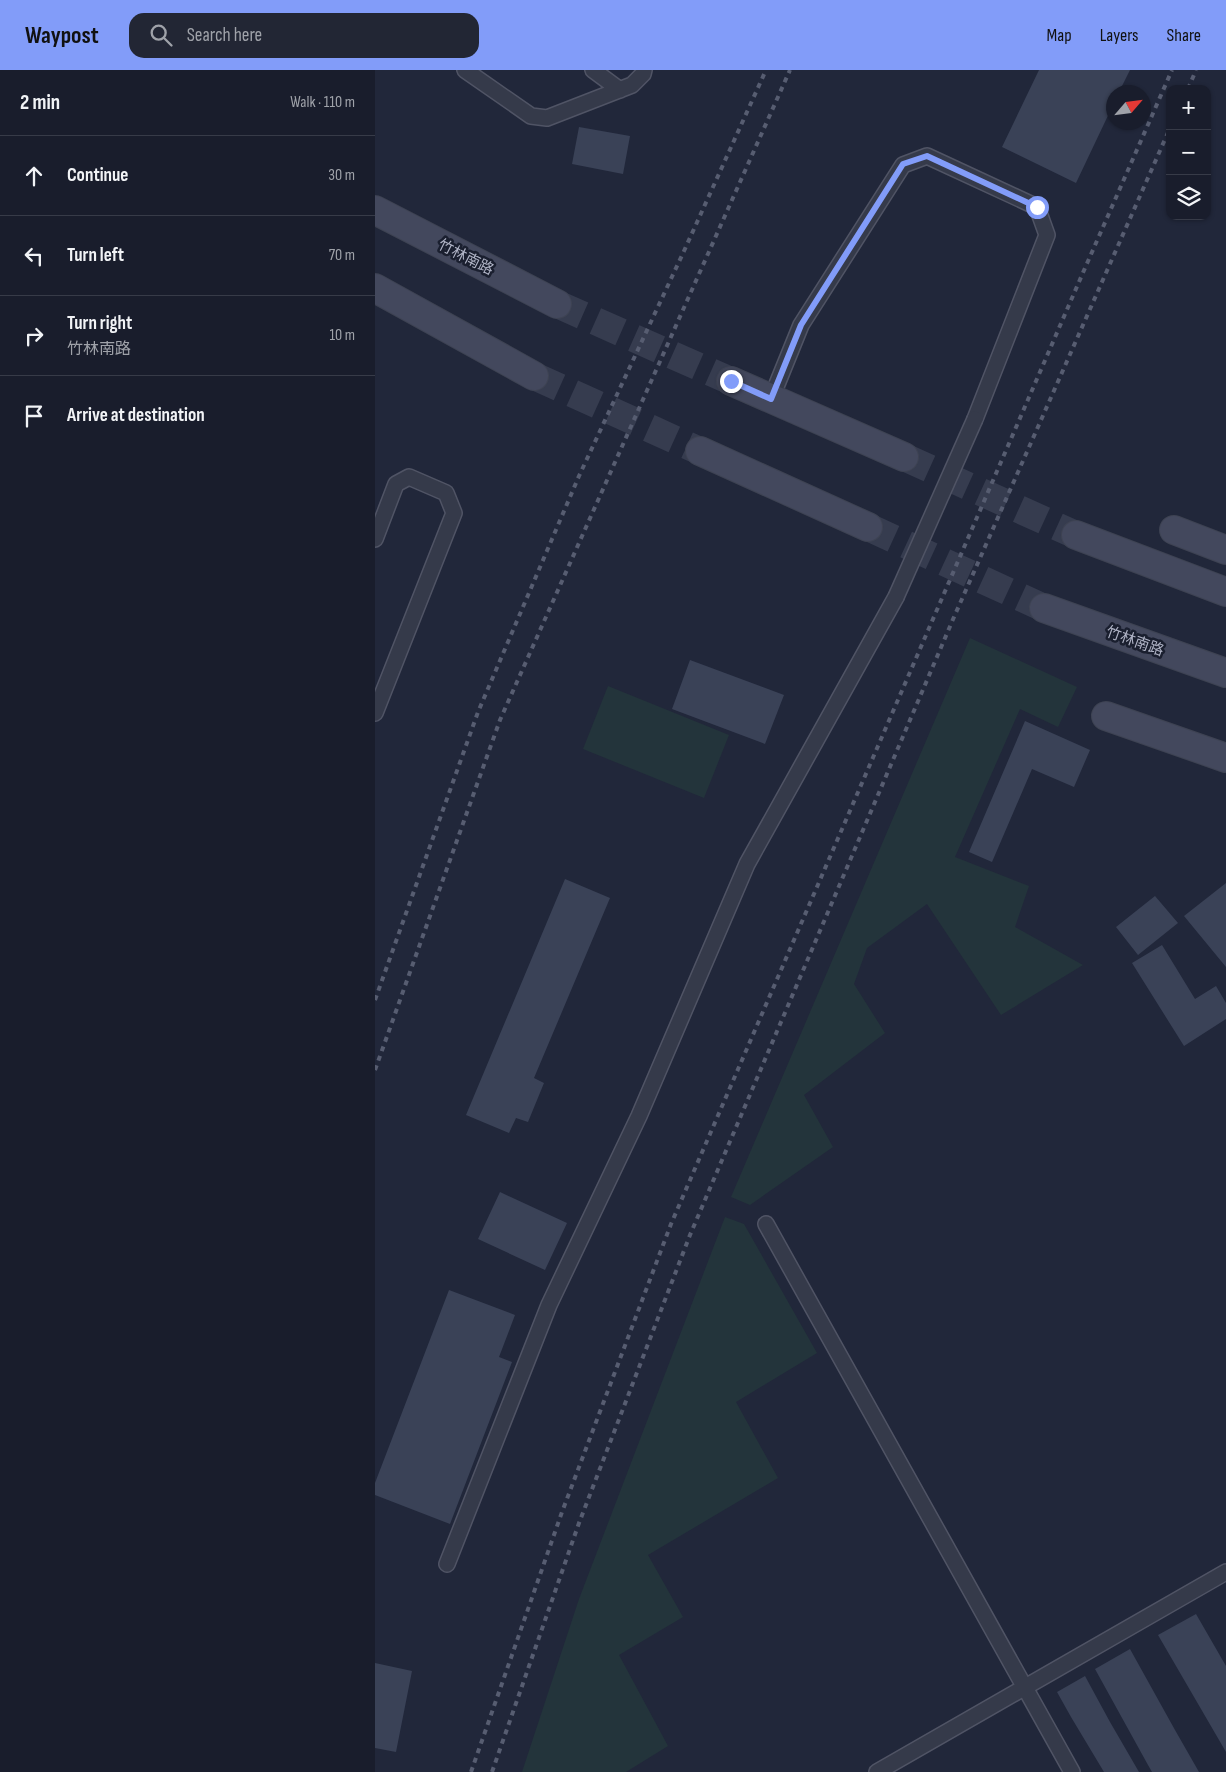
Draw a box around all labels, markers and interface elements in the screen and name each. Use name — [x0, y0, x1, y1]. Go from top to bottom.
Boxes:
search box — [129, 13, 479, 58]
text: Waypost — [25, 21, 99, 50]
icon: search — [147, 21, 175, 49]
text: Search here — [187, 24, 262, 47]
text: Map — [1047, 25, 1072, 46]
text: Layers — [1100, 25, 1139, 46]
text: Share — [1167, 25, 1201, 46]
north arrow — [1106, 85, 1151, 130]
map controls — [1166, 85, 1211, 220]
button: + — [1166, 85, 1211, 130]
text: 2 min — [20, 90, 60, 115]
text: Walk · 110 m — [290, 93, 355, 112]
button: − — [1166, 130, 1211, 175]
icon: ahead — [20, 162, 48, 190]
text: Continue — [67, 164, 128, 187]
text: 30 m — [328, 166, 355, 185]
button: layers — [1166, 175, 1211, 220]
route start — [1026, 196, 1049, 219]
street label: 竹林南路 — [435, 235, 497, 280]
icon: left — [20, 242, 48, 270]
text: Turn left — [67, 244, 124, 267]
text: 70 m — [329, 246, 355, 265]
text: Turn right — [67, 312, 132, 335]
icon: right — [20, 322, 48, 350]
text: 10 m — [329, 326, 355, 345]
text: 竹林南路 — [67, 340, 131, 359]
route end — [720, 370, 743, 393]
icon: arrive — [20, 402, 48, 430]
text: Arrive at destination — [67, 404, 205, 427]
street label: 竹林南路 — [1103, 622, 1166, 661]

